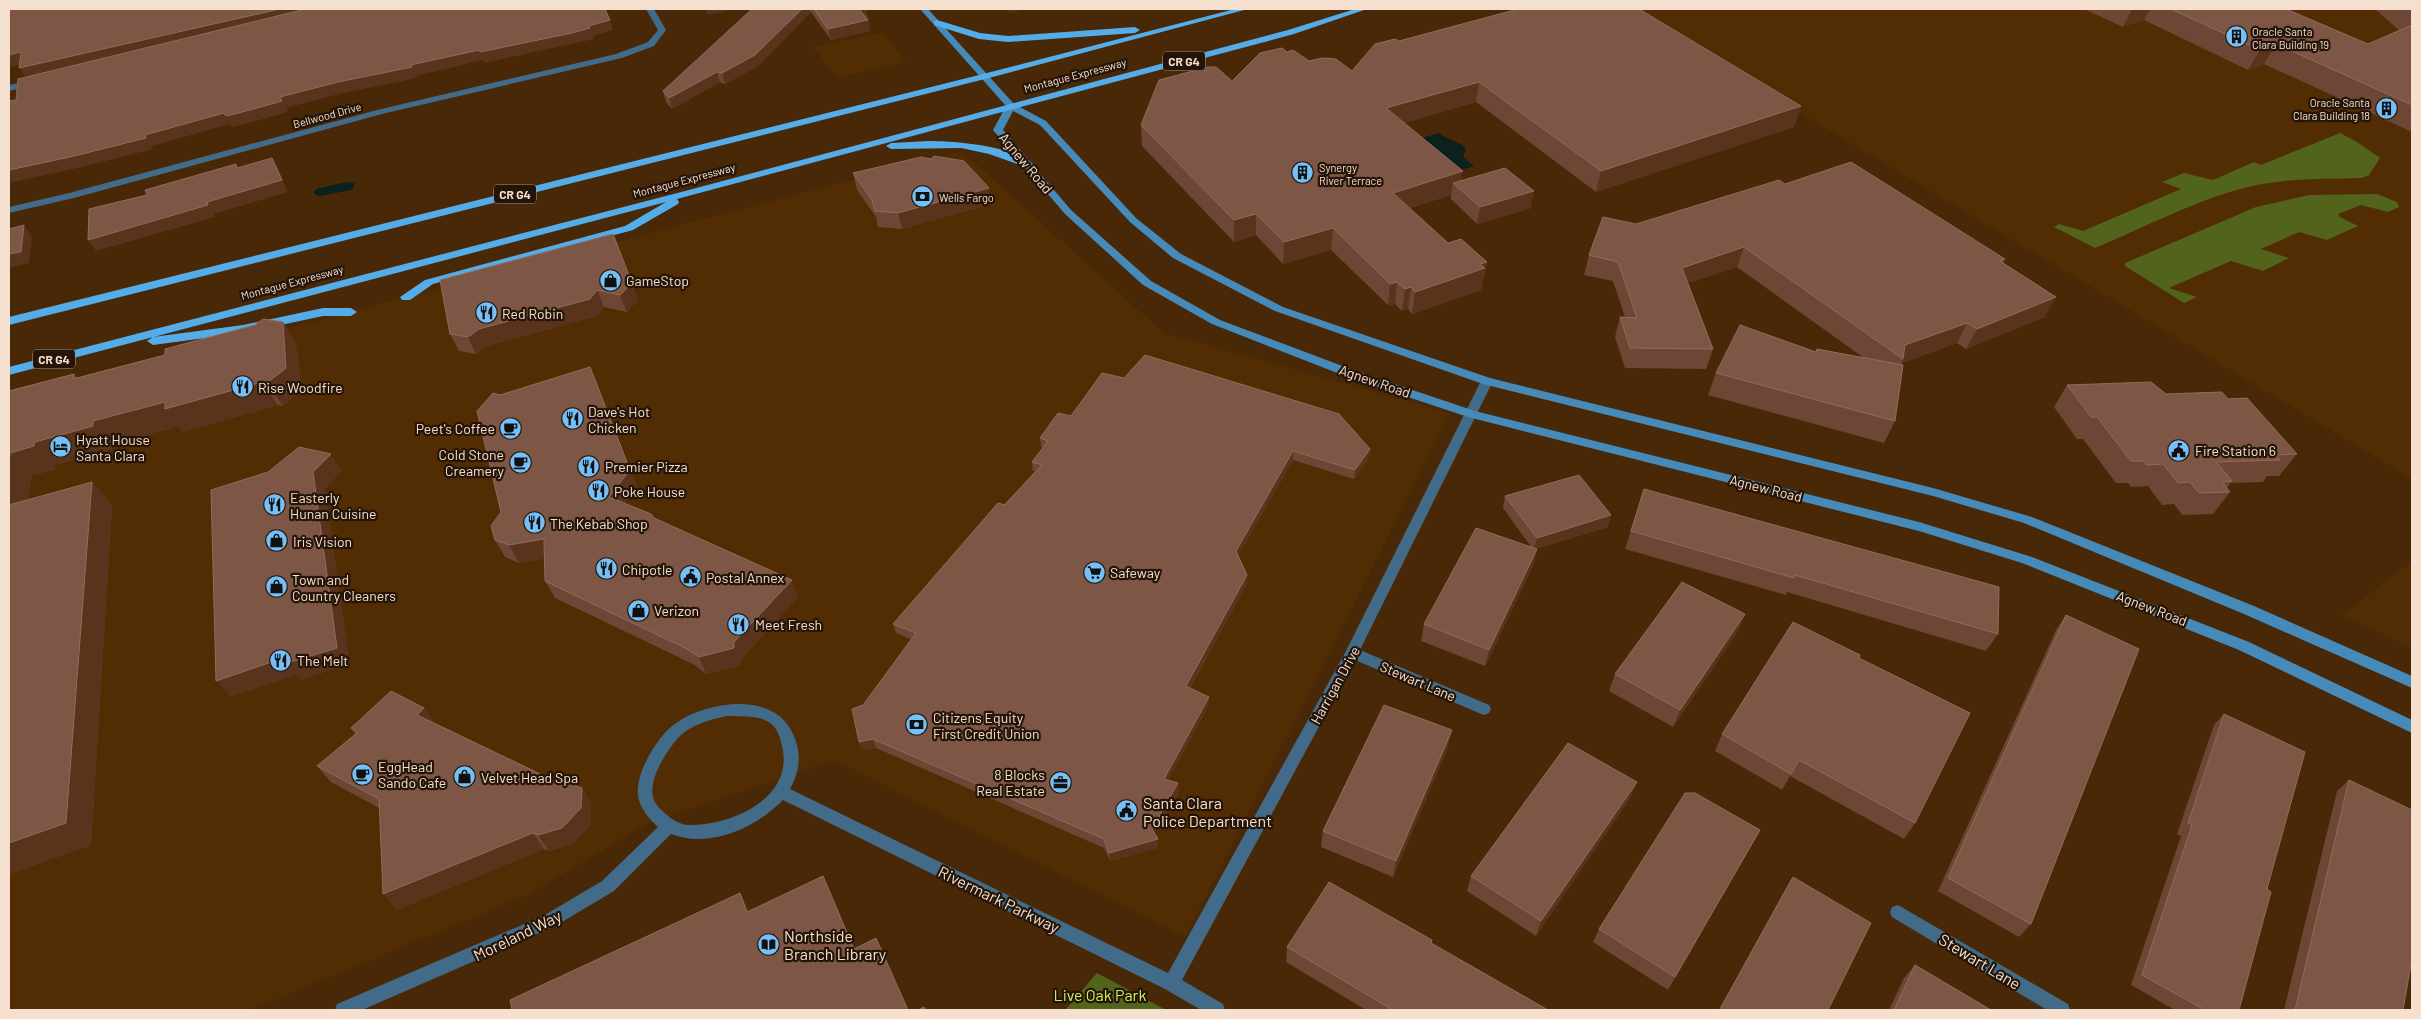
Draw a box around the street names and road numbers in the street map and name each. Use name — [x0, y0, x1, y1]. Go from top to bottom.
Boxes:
road number: CR G4 — [1163, 51, 1205, 70]
street label: Montague Expressway — [1022, 55, 1128, 95]
street label: Bellwood Drive — [291, 100, 363, 130]
street label: Agnew Road — [996, 129, 1056, 197]
street label: Montague Expressway — [631, 160, 737, 200]
road number: CR G4 — [494, 184, 536, 203]
street label: Montague Expressway — [239, 262, 345, 302]
road number: CR G4 — [33, 349, 75, 368]
street label: Agnew Road — [1337, 361, 1413, 401]
street label: Agnew Road — [1728, 471, 1804, 505]
street label: Agnew Road — [2114, 587, 2190, 629]
street label: Harrigan Drive — [1307, 643, 1363, 727]
street label: Stewart Lane — [1378, 657, 1458, 705]
street label: Rivermark Parkway — [935, 861, 1063, 937]
street label: Moreland Way — [470, 905, 565, 964]
street label: Stewart Lane — [1936, 929, 2024, 993]

